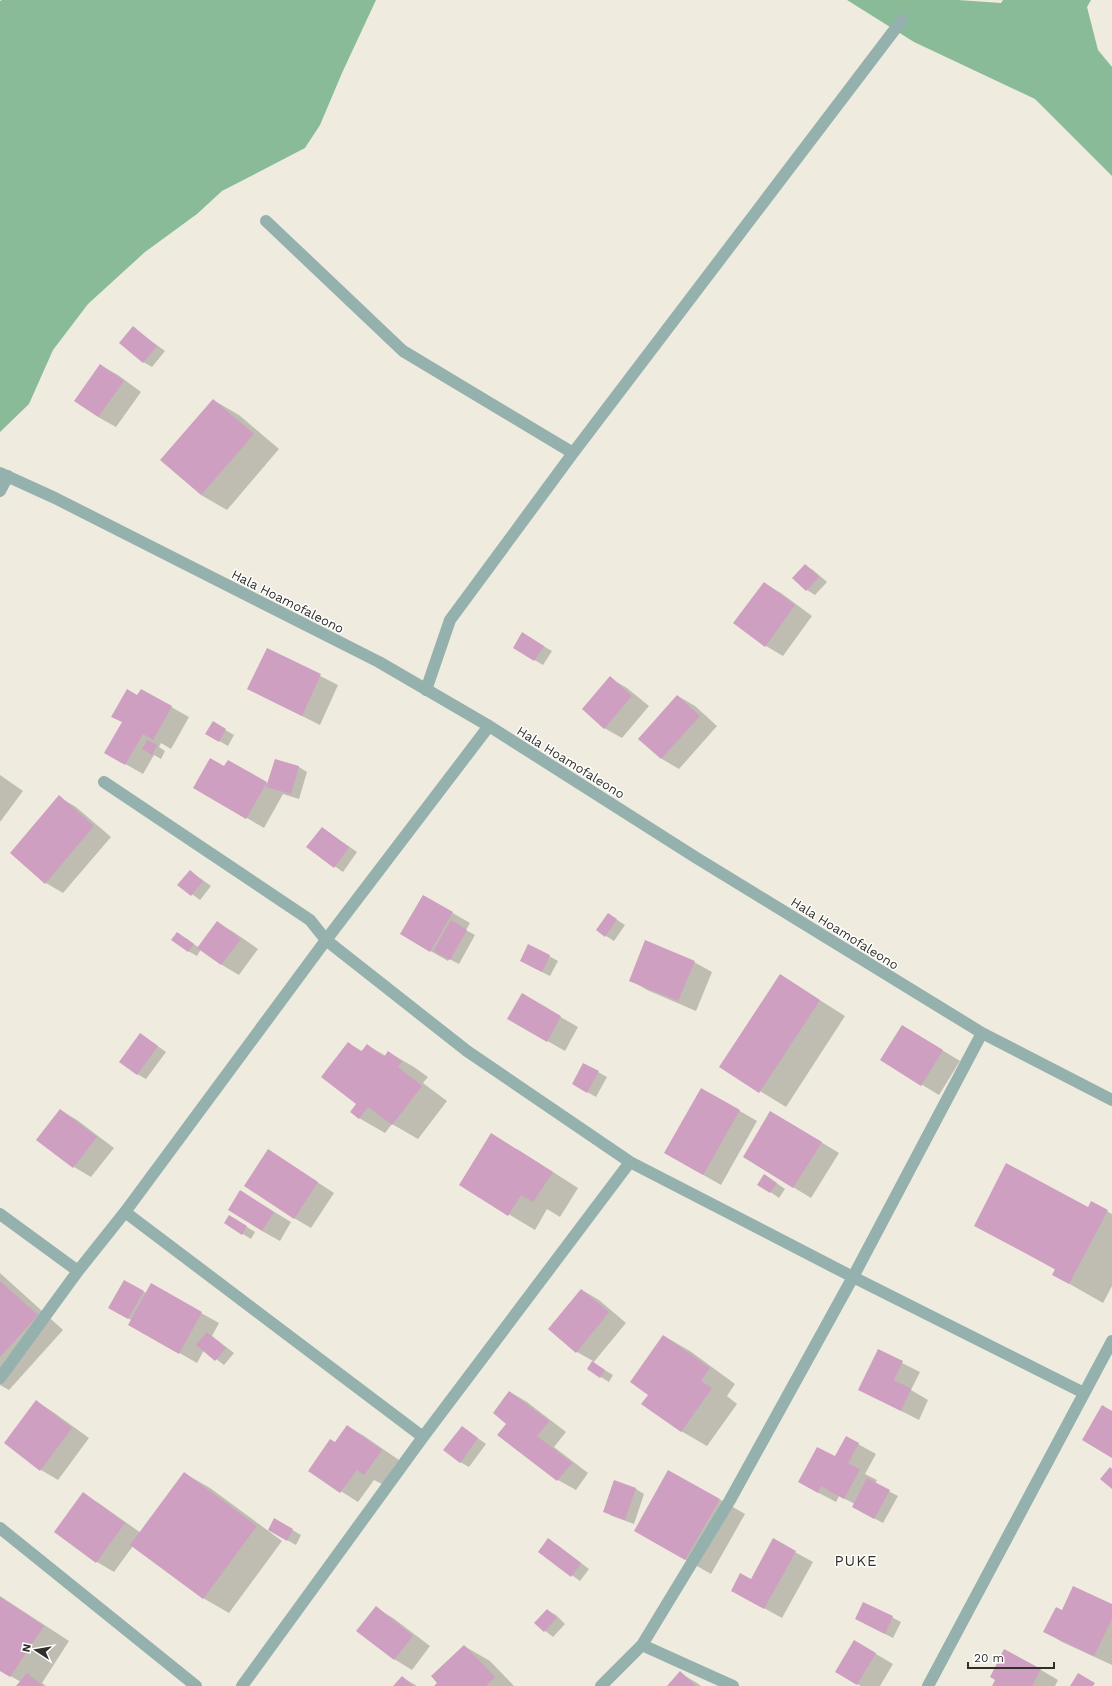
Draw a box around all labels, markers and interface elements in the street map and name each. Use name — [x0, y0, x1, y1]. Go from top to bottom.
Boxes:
street label: Hala Hoamofaleono — [229, 567, 347, 636]
street label: Hala Hoamofaleono — [514, 723, 628, 802]
street label: Hala Hoamofaleono — [788, 894, 902, 973]
district label: PUKE — [834, 1552, 878, 1570]
north arrow — [16, 1630, 56, 1670]
text: N — [20, 1643, 34, 1653]
scale bar — [968, 1644, 1054, 1670]
text: 20 m — [974, 1651, 1004, 1665]

